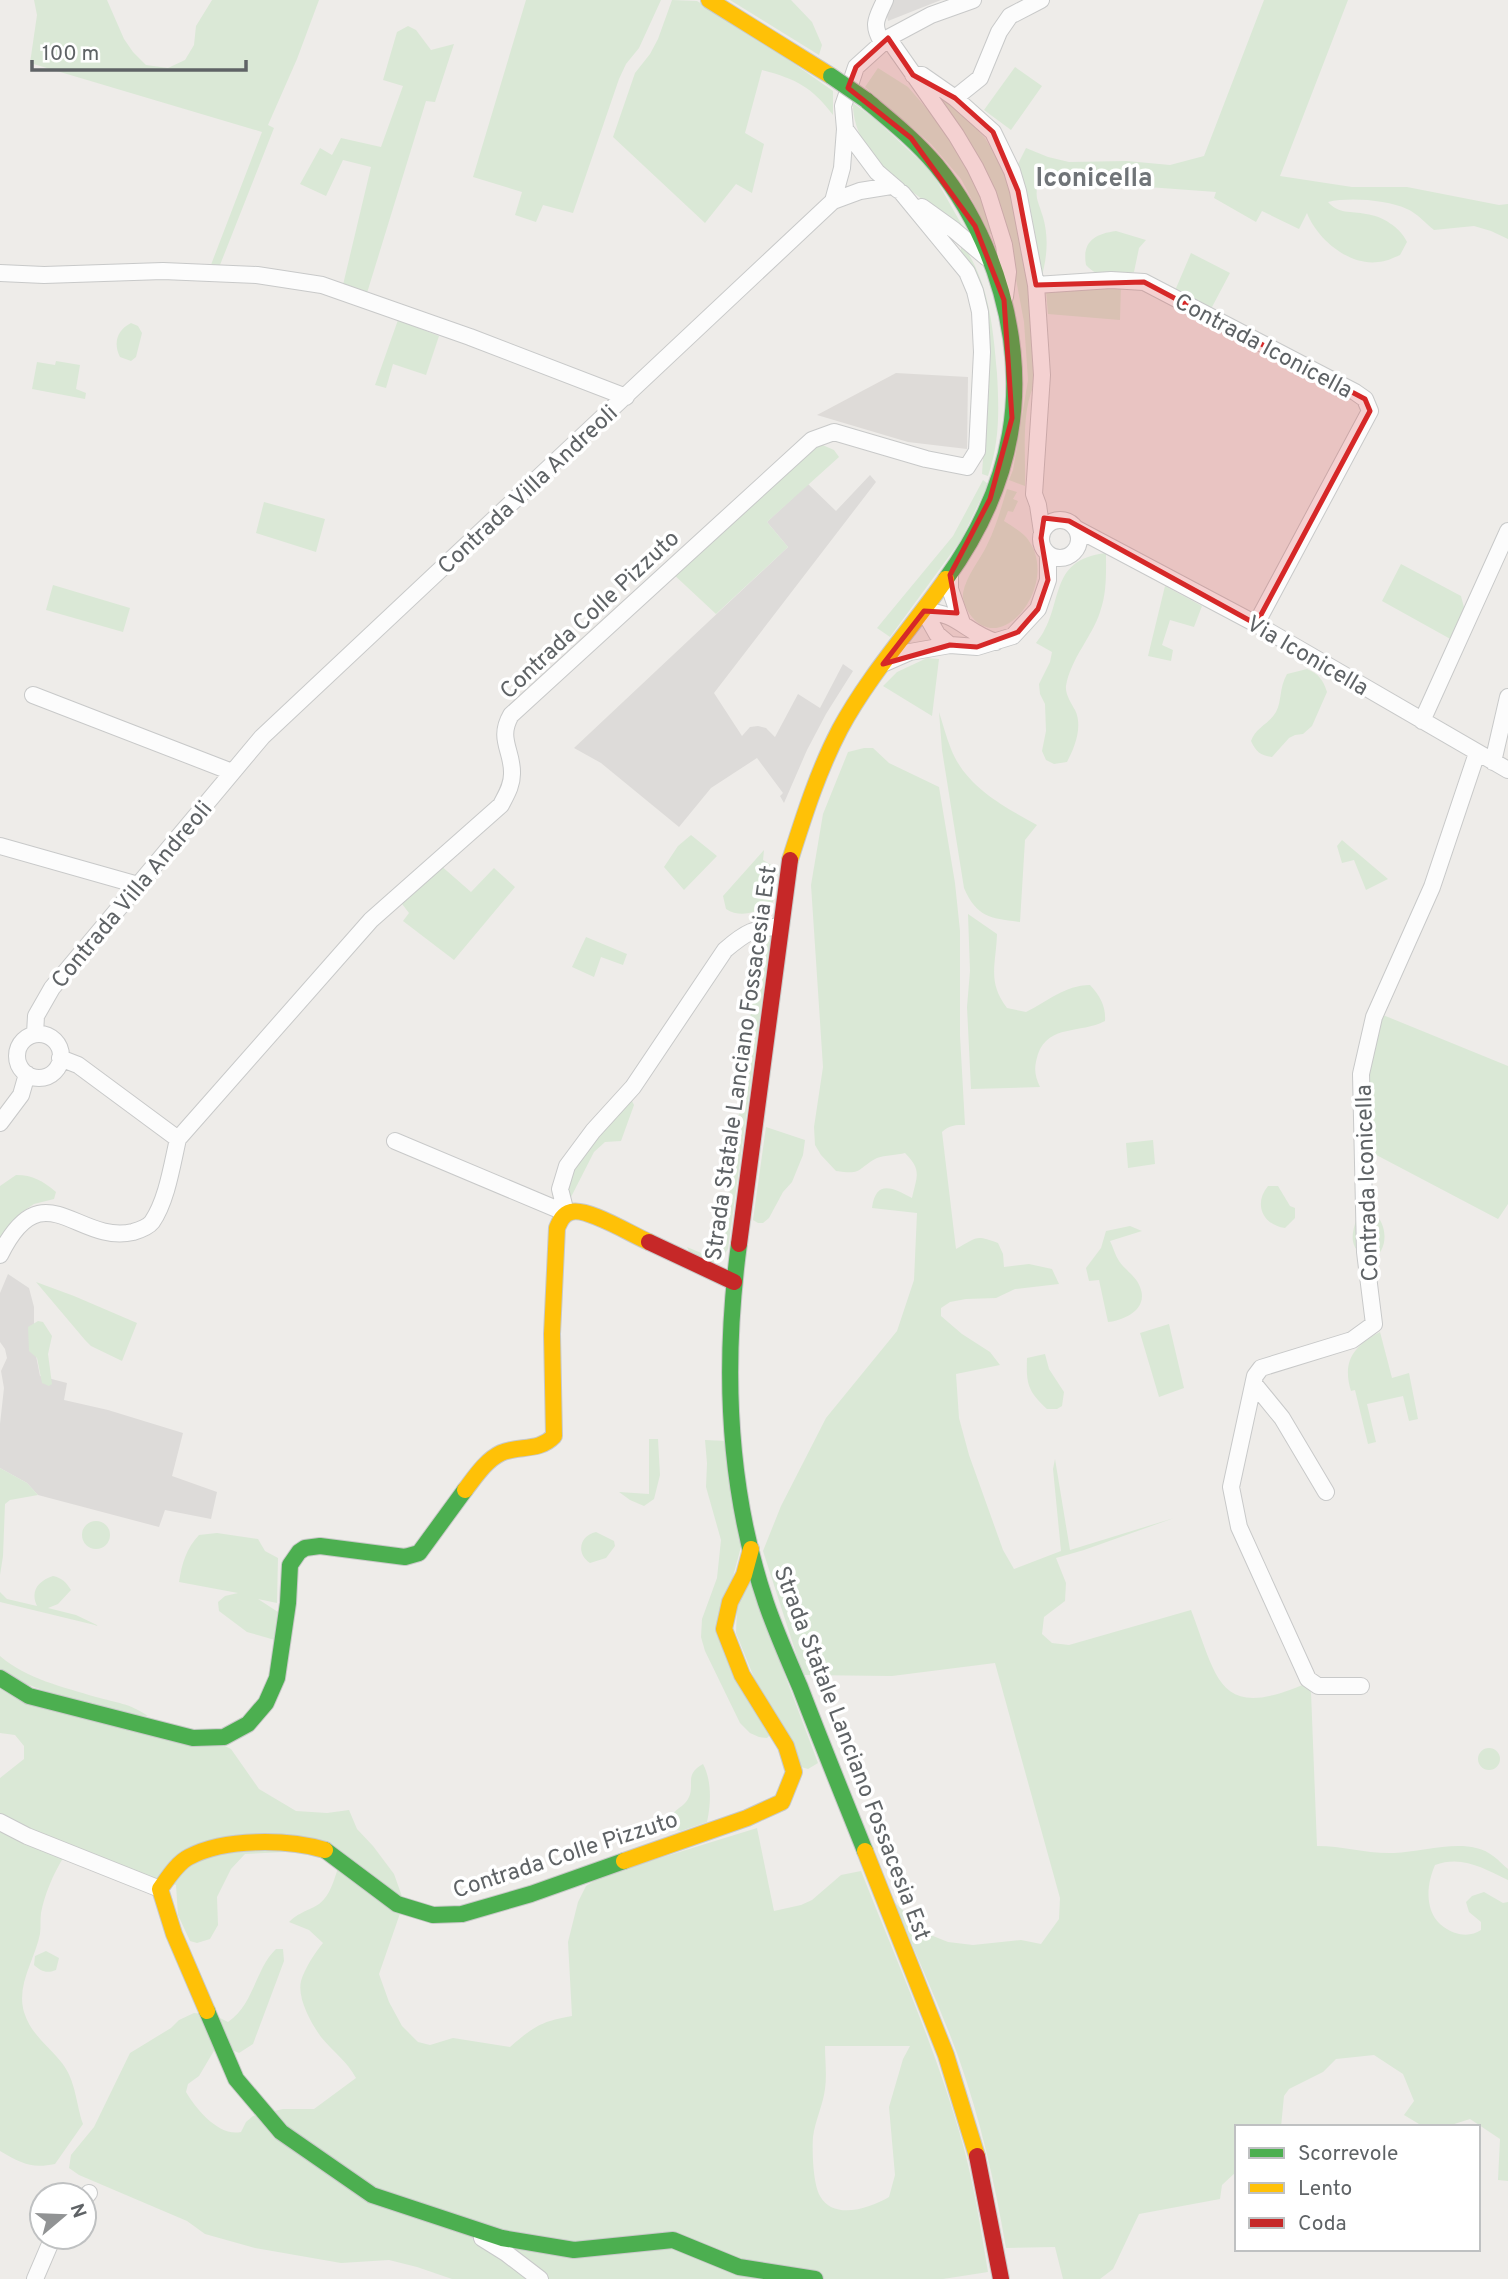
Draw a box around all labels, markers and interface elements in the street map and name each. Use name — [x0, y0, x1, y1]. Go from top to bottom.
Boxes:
scale bar — [32, 28, 245, 72]
text: 100 m — [42, 41, 99, 68]
district label: Iconicella — [1035, 163, 1153, 196]
street label: Contrada Iconicella — [1169, 288, 1357, 406]
street label: Contrada Villa Andreoli — [433, 400, 625, 582]
street label: Contrada Colle Pizzuto — [495, 525, 686, 707]
street label: Via Iconicella — [1240, 611, 1373, 704]
street label: Contrada Villa Andreoli — [46, 796, 220, 995]
street label: Strada Statale Lanciano Fossacesia Est — [700, 864, 785, 1263]
street label: Contrada Iconicella — [1351, 1084, 1386, 1282]
street label: Strada Statale Lanciano Fossacesia Est — [766, 1563, 936, 1945]
street label: Contrada Colle Pizzuto — [450, 1806, 682, 1906]
legend — [1235, 2125, 1480, 2251]
text: Scorrevole — [1298, 2141, 1398, 2168]
text: Lento — [1298, 2176, 1352, 2203]
north arrow — [28, 2181, 98, 2251]
text: N — [64, 2201, 91, 2221]
text: Coda — [1298, 2211, 1347, 2238]

